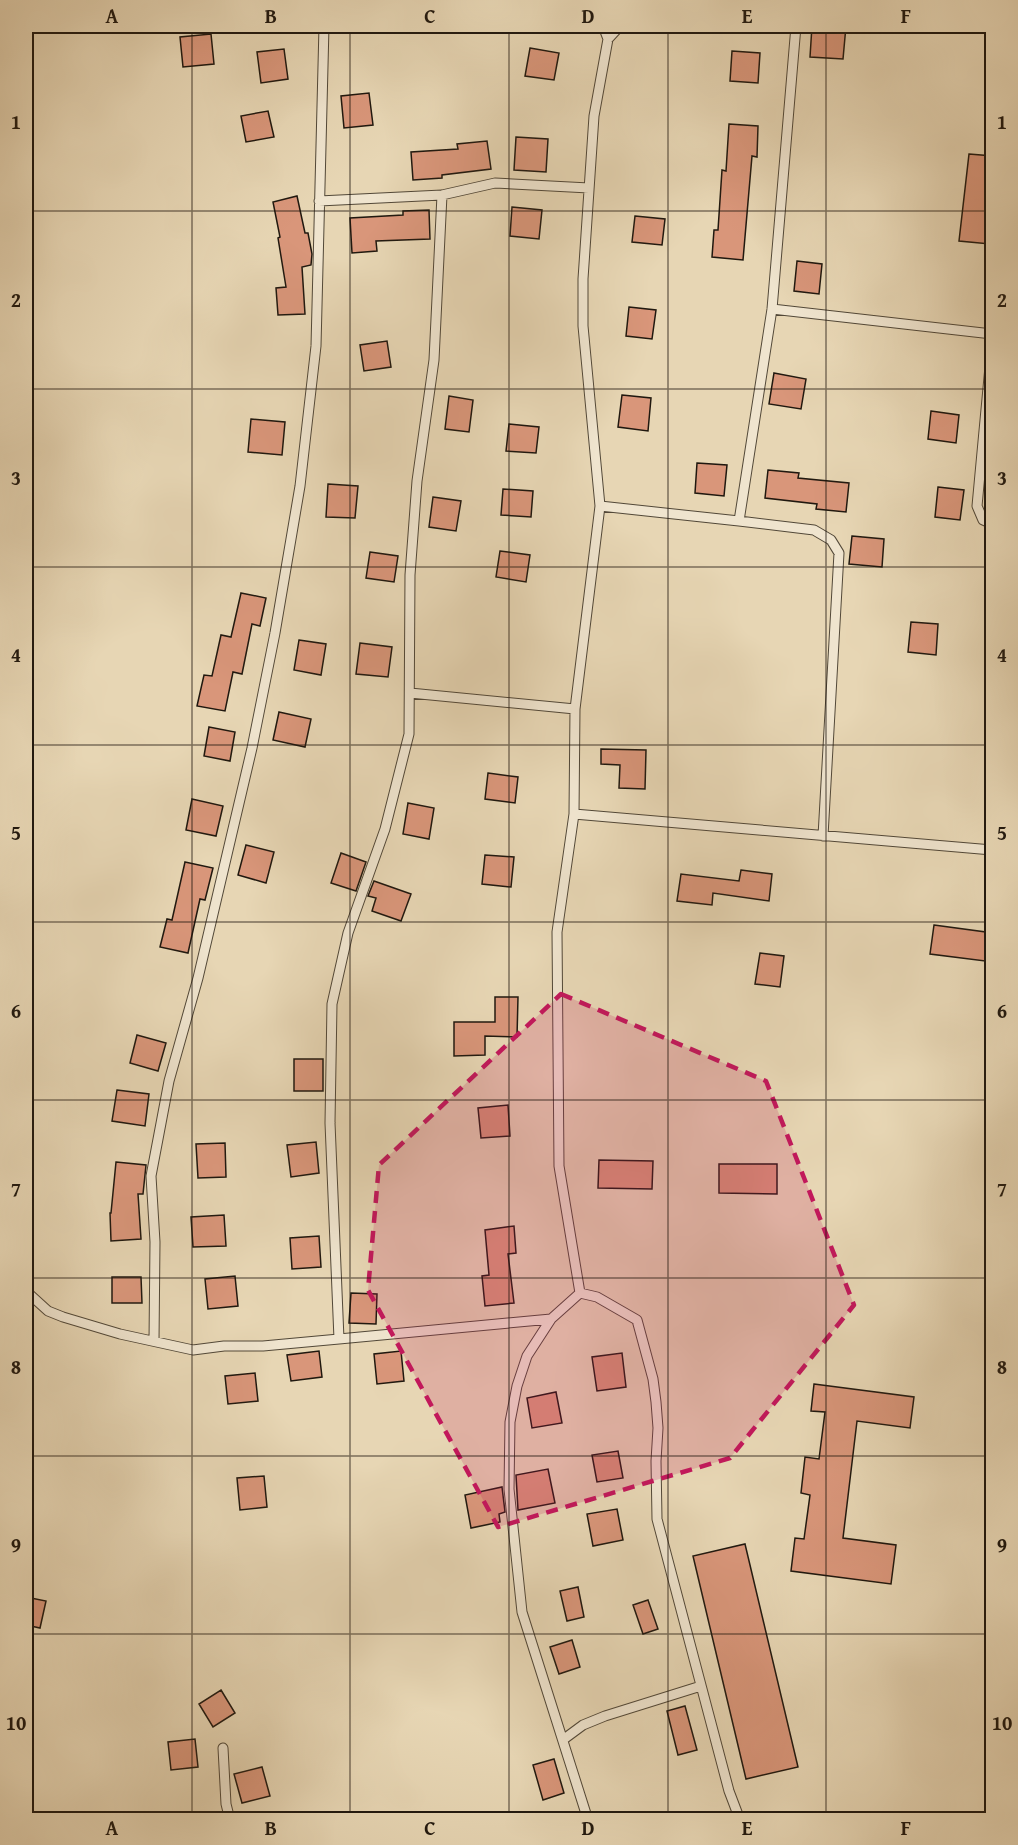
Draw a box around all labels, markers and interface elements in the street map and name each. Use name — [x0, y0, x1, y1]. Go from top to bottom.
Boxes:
text: A — [106, 1, 119, 30]
text: B — [265, 1, 277, 30]
text: C — [424, 1, 436, 30]
text: D — [581, 1, 595, 30]
text: E — [742, 1, 753, 30]
text: F — [901, 1, 911, 30]
text: 1 — [11, 107, 21, 136]
text: 1 — [997, 107, 1007, 136]
text: 2 — [11, 285, 21, 314]
text: 2 — [997, 285, 1007, 314]
text: 3 — [11, 463, 21, 492]
text: 3 — [997, 463, 1007, 492]
text: 4 — [11, 640, 21, 669]
text: 4 — [997, 640, 1007, 669]
text: 5 — [11, 818, 21, 847]
text: 5 — [997, 818, 1007, 847]
text: 6 — [11, 996, 21, 1025]
text: 6 — [997, 996, 1007, 1025]
text: 7 — [11, 1174, 21, 1203]
text: 7 — [997, 1174, 1007, 1203]
text: 8 — [11, 1352, 21, 1381]
text: 8 — [997, 1352, 1007, 1381]
text: 9 — [11, 1530, 21, 1559]
text: 9 — [997, 1530, 1007, 1559]
text: 10 — [6, 1708, 26, 1737]
text: 10 — [992, 1708, 1012, 1737]
text: A — [106, 1813, 119, 1842]
text: B — [265, 1813, 277, 1842]
text: C — [424, 1813, 436, 1842]
text: D — [581, 1813, 595, 1842]
text: E — [742, 1813, 753, 1842]
text: F — [901, 1813, 911, 1842]

